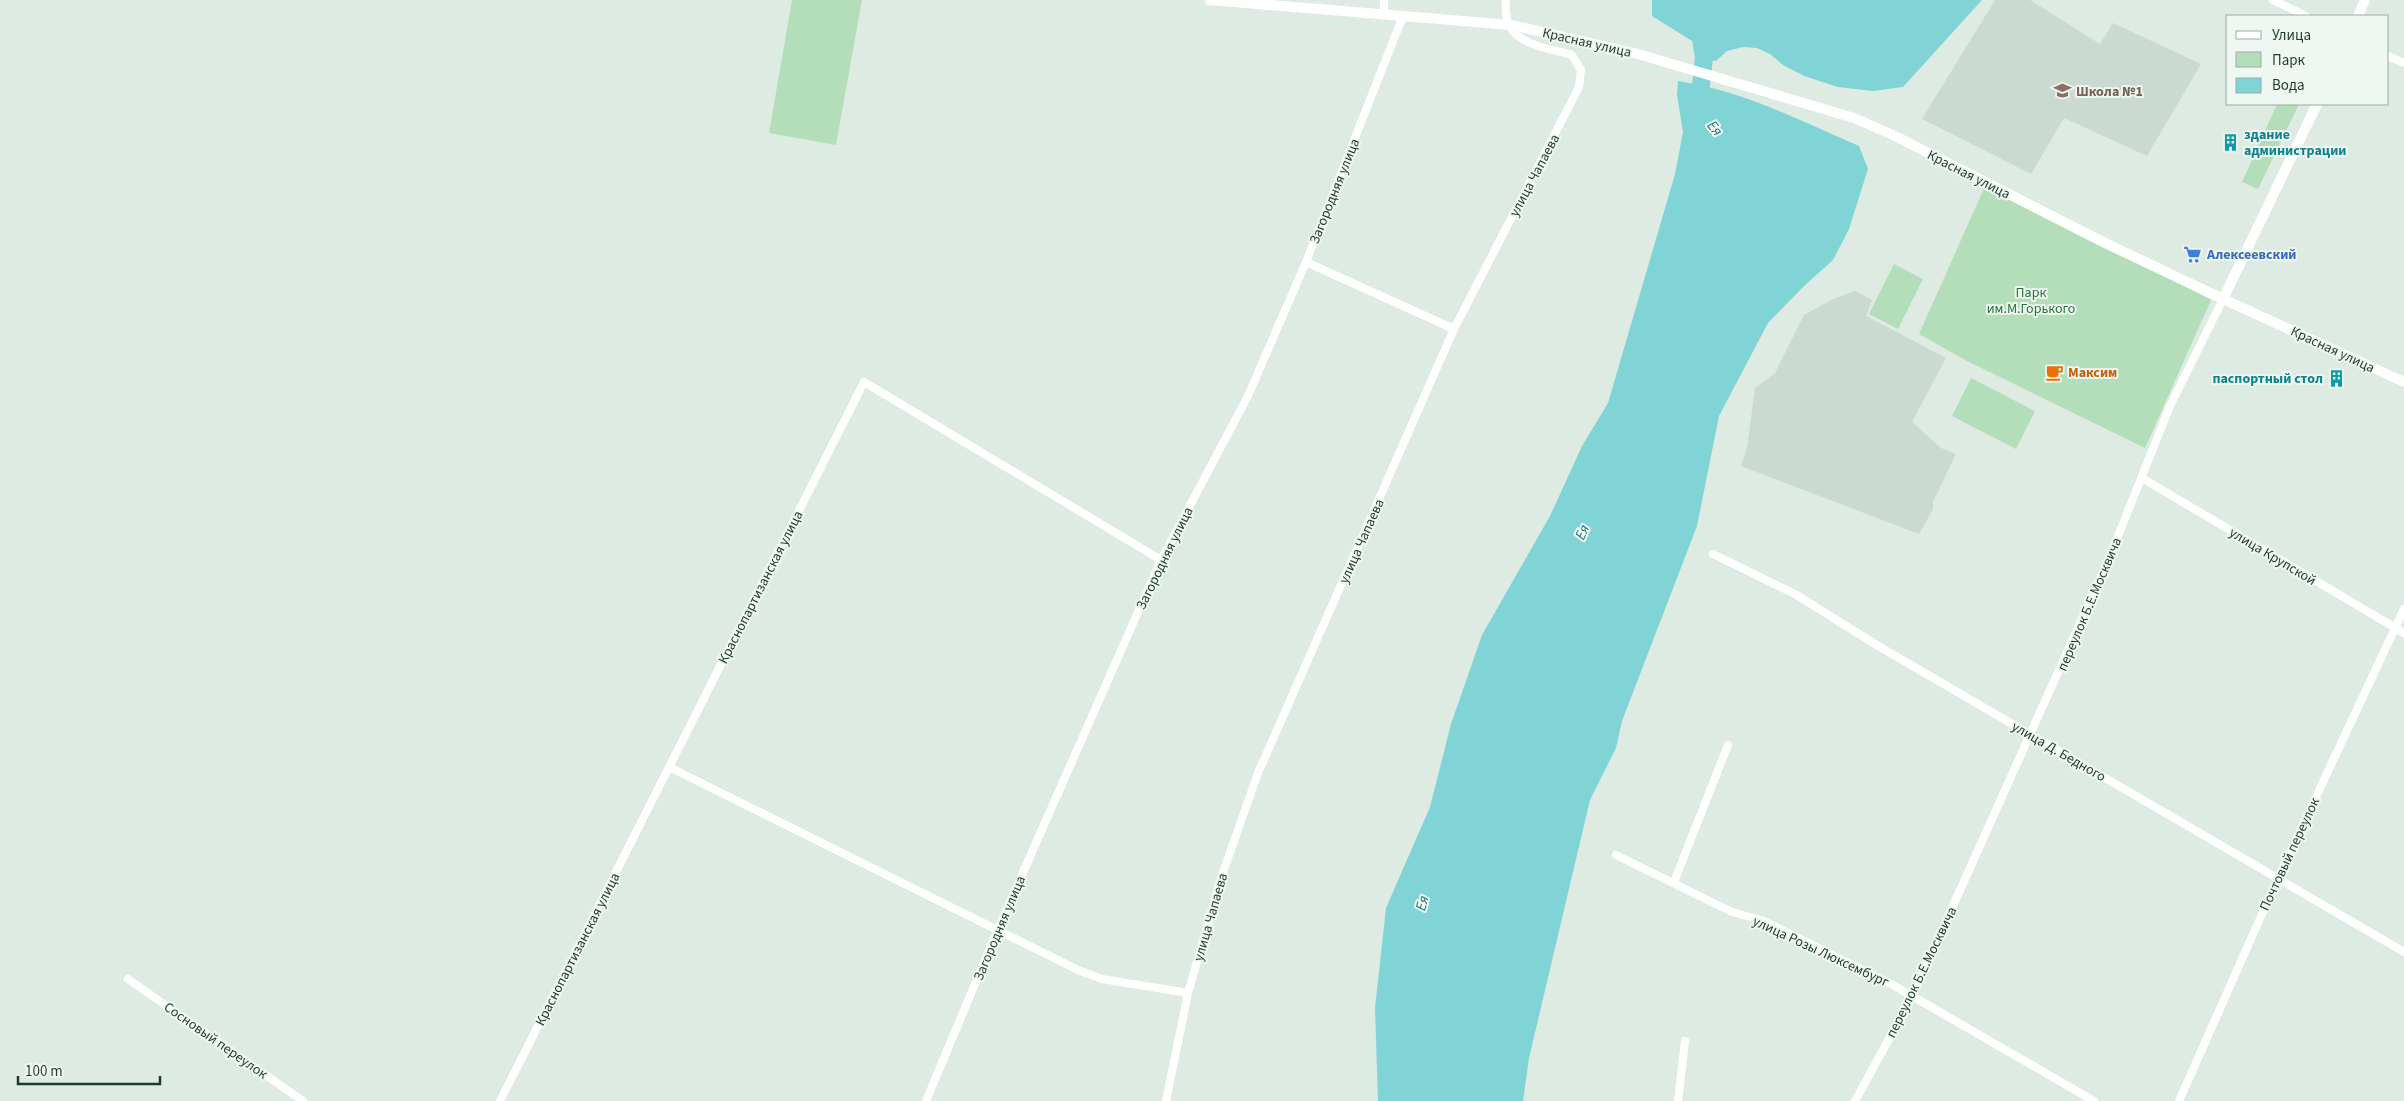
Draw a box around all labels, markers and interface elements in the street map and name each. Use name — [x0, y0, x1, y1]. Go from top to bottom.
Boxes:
legend — [2226, 15, 2389, 105]
street label: Красная улица — [1540, 23, 1633, 63]
text: Улица — [2272, 25, 2311, 46]
text: Парк — [2272, 50, 2306, 71]
text: Вода — [2272, 75, 2305, 96]
school or university icon: Школа №1 — [2052, 81, 2072, 101]
place label: Школа №1 — [2076, 82, 2143, 102]
water label: Ея — [1702, 116, 1727, 141]
place label: здание администрации — [2244, 125, 2346, 161]
street label: улица Чапаева — [1505, 131, 1565, 220]
building icon: здание администрации — [2220, 132, 2240, 152]
street label: Загородняя улица — [1305, 136, 1365, 247]
street label: Красная улица — [1924, 145, 2014, 204]
supermarket icon: Алексеевский — [2183, 244, 2203, 264]
place label: Алексеевский — [2206, 245, 2296, 265]
park label: Парк им.М.Горького — [1987, 283, 2075, 319]
street label: Красная улица — [2287, 322, 2378, 378]
cafe icon: Максим — [2044, 362, 2064, 382]
place label: Максим — [2068, 363, 2117, 383]
building icon: паспортный стол — [2327, 368, 2347, 388]
place label: паспортный стол — [2212, 369, 2323, 389]
street label: улица Чапаева — [1334, 496, 1390, 587]
street label: Загородняя улица — [1131, 504, 1198, 613]
street label: Краснопартизанская улица — [714, 507, 808, 668]
water label: Ея — [1570, 521, 1595, 543]
street label: улица Крупской — [2225, 523, 2320, 591]
street label: переулок Б.Е.Москвича — [2053, 534, 2127, 674]
street label: улица Д. Бедного — [2008, 717, 2109, 787]
street label: Почтовый переулок — [2255, 795, 2325, 914]
street label: Краснопартизанская улица — [531, 869, 625, 1030]
street label: улица Чапаева — [1189, 871, 1233, 964]
street label: Загородняя улица — [969, 873, 1031, 984]
water label: Ея — [1410, 893, 1435, 913]
street label: переулок Б.Е.Москвича — [1881, 904, 1962, 1041]
street label: улица Розы Люксембург — [1749, 911, 1892, 992]
street label: Сосновый переулок — [159, 997, 271, 1084]
scale bar — [18, 1054, 160, 1086]
text: 100 m — [25, 1061, 63, 1082]

